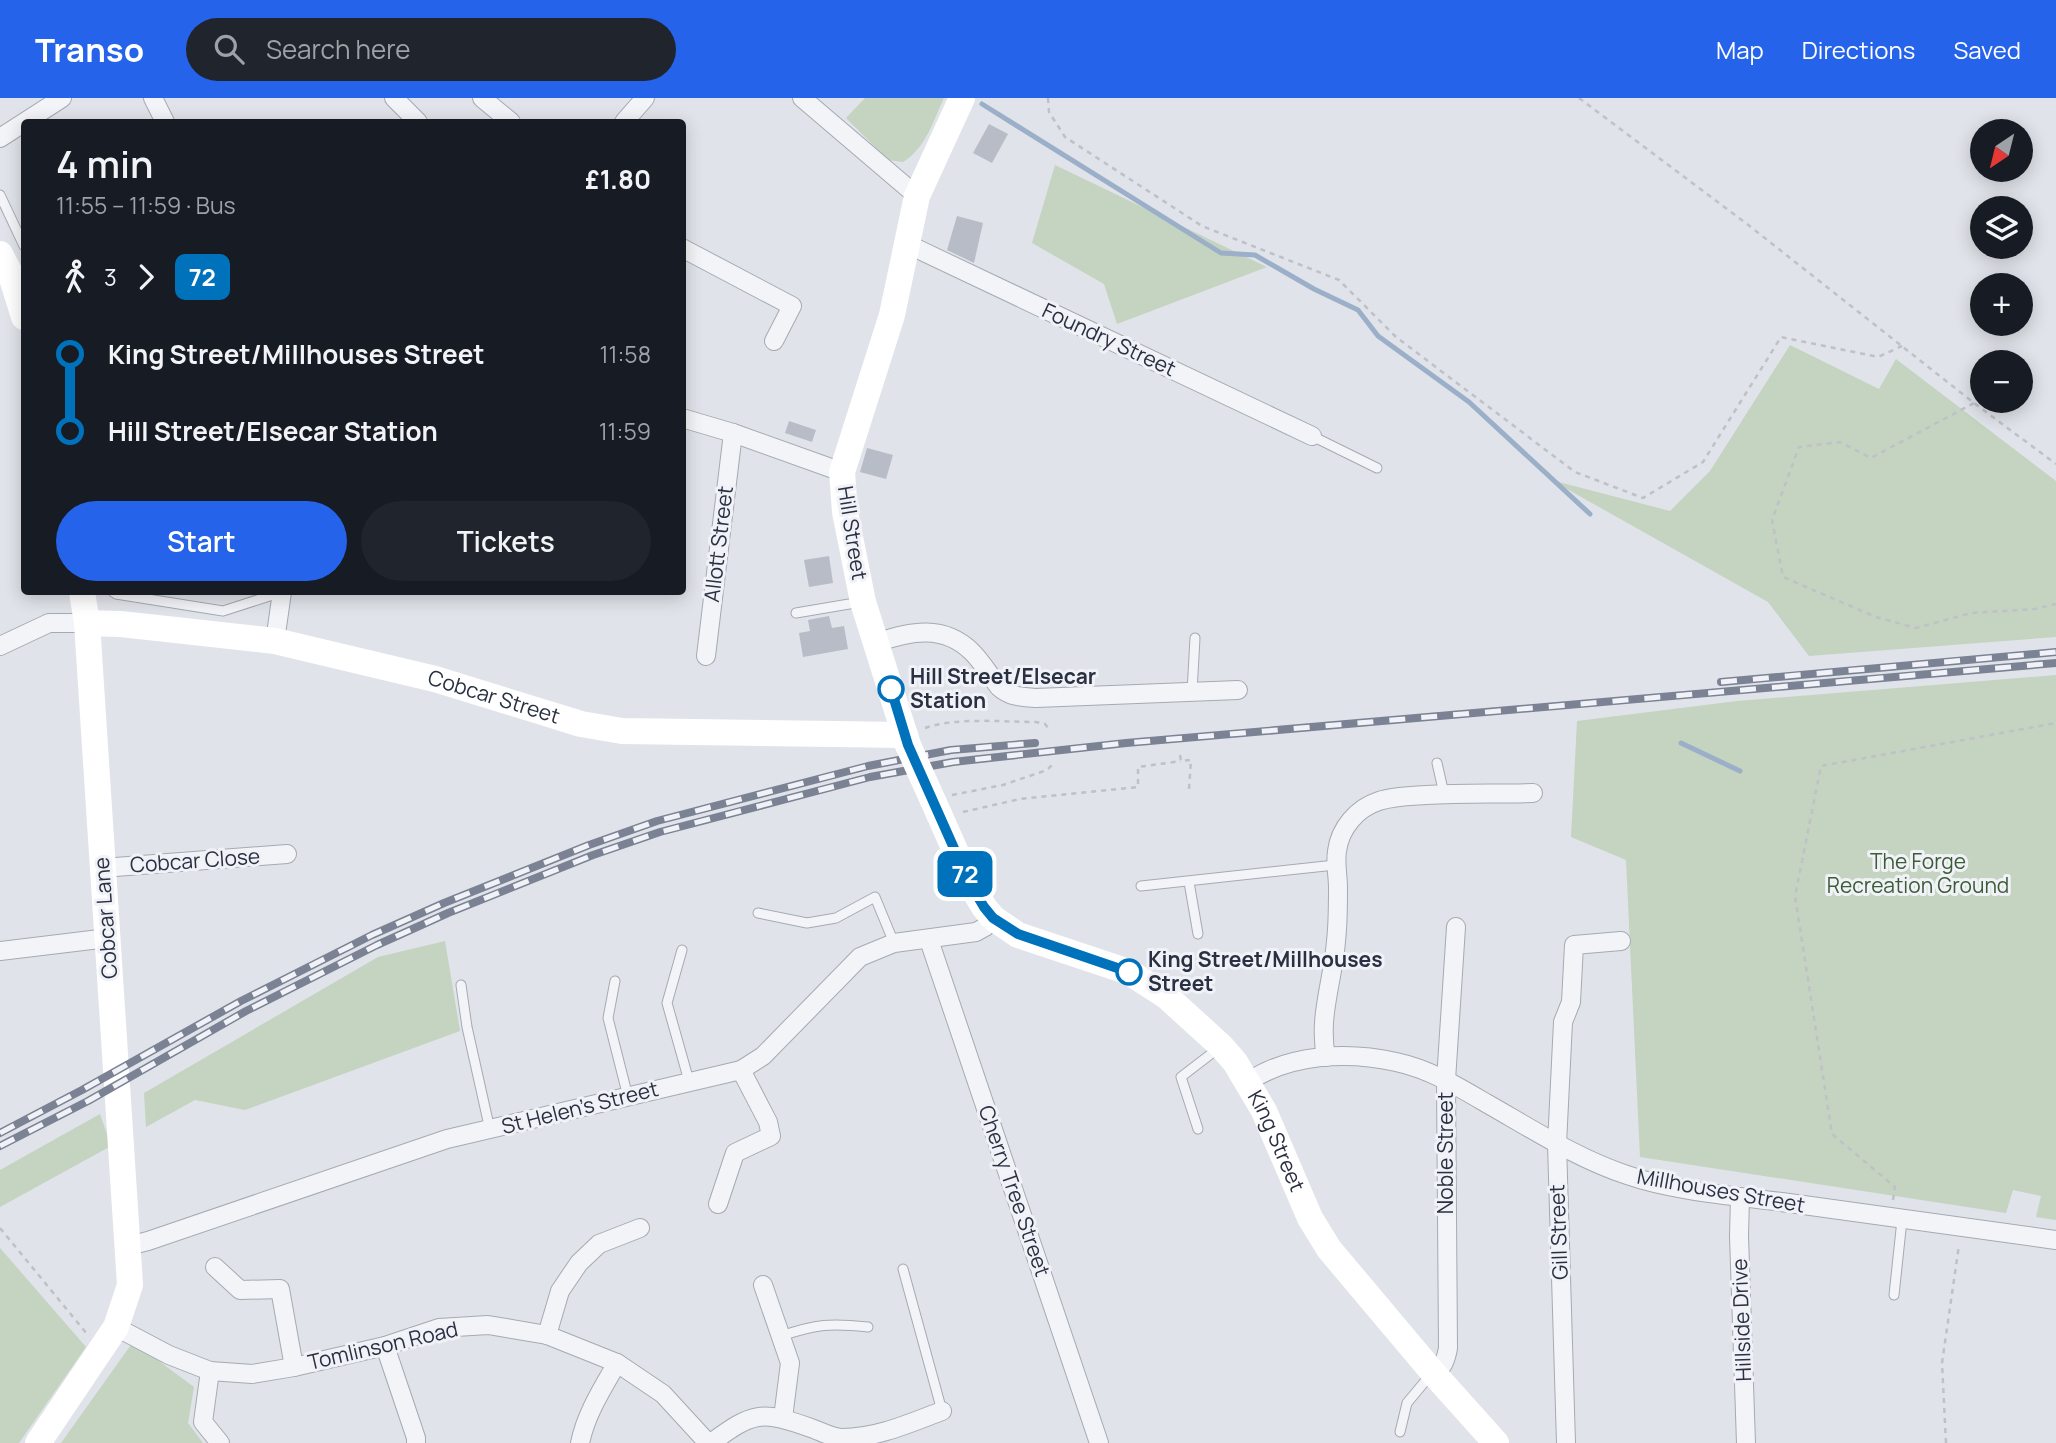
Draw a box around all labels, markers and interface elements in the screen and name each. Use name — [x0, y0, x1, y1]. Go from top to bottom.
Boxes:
search box — [186, 18, 676, 81]
text: Transo — [35, 27, 144, 72]
icon: search — [210, 30, 248, 68]
text: Search here — [266, 31, 411, 67]
text: Map — [1716, 33, 1764, 66]
text: Directions — [1802, 33, 1915, 66]
text: Saved — [1953, 33, 2021, 66]
north arrow — [1970, 119, 2034, 182]
map controls — [1970, 119, 2033, 413]
text: 4 min — [56, 137, 153, 189]
text: £1.80 — [585, 161, 651, 197]
text: 11:55 – 11:59 · Bus — [56, 189, 236, 221]
button: layers — [1970, 196, 2033, 259]
icon: walk — [56, 258, 94, 296]
icon: forward — [127, 258, 165, 296]
text: 72 — [189, 260, 216, 293]
text: 3 — [104, 261, 117, 293]
button: + — [1970, 273, 2033, 336]
street label: Foundry Street — [1038, 296, 1181, 382]
text: King Street/Millhouses Street — [108, 336, 485, 372]
text: 11:58 — [600, 338, 651, 370]
button: − — [1970, 350, 2033, 413]
text: Hill Street/Elsecar Station — [108, 413, 438, 449]
text: 11:59 — [599, 415, 651, 447]
street label: Allott Street — [697, 484, 739, 604]
street label: Hill Street — [832, 484, 874, 582]
button: Start — [56, 501, 347, 581]
button: Tickets — [361, 501, 651, 581]
place label: Hill Street/Elsecar Station — [910, 662, 1096, 714]
street label: Cobcar Street — [425, 663, 564, 730]
marker: Hill Street/Elsecar Station — [878, 676, 904, 702]
street label: Cobcar Close — [129, 841, 261, 879]
park label: The Forge Recreation Ground — [1827, 847, 2009, 899]
line badge: 72 — [934, 851, 996, 897]
street label: Cobcar Lane — [87, 856, 123, 980]
text: 72 — [951, 857, 979, 890]
place label: King Street/Millhouses Street — [1148, 945, 1383, 997]
marker: King Street/Millhouses Street — [1116, 959, 1142, 985]
street label: St Helen's Street — [498, 1074, 661, 1140]
street label: King Street — [1242, 1085, 1312, 1196]
street label: Noble Street — [1431, 1092, 1459, 1214]
street label: Cherry Tree Street — [973, 1101, 1057, 1280]
street label: Millhouses Street — [1635, 1161, 1807, 1219]
street label: Gill Street — [1542, 1184, 1574, 1280]
street label: Hillside Drive — [1725, 1258, 1757, 1382]
street label: Tomlinson Road — [305, 1314, 461, 1376]

